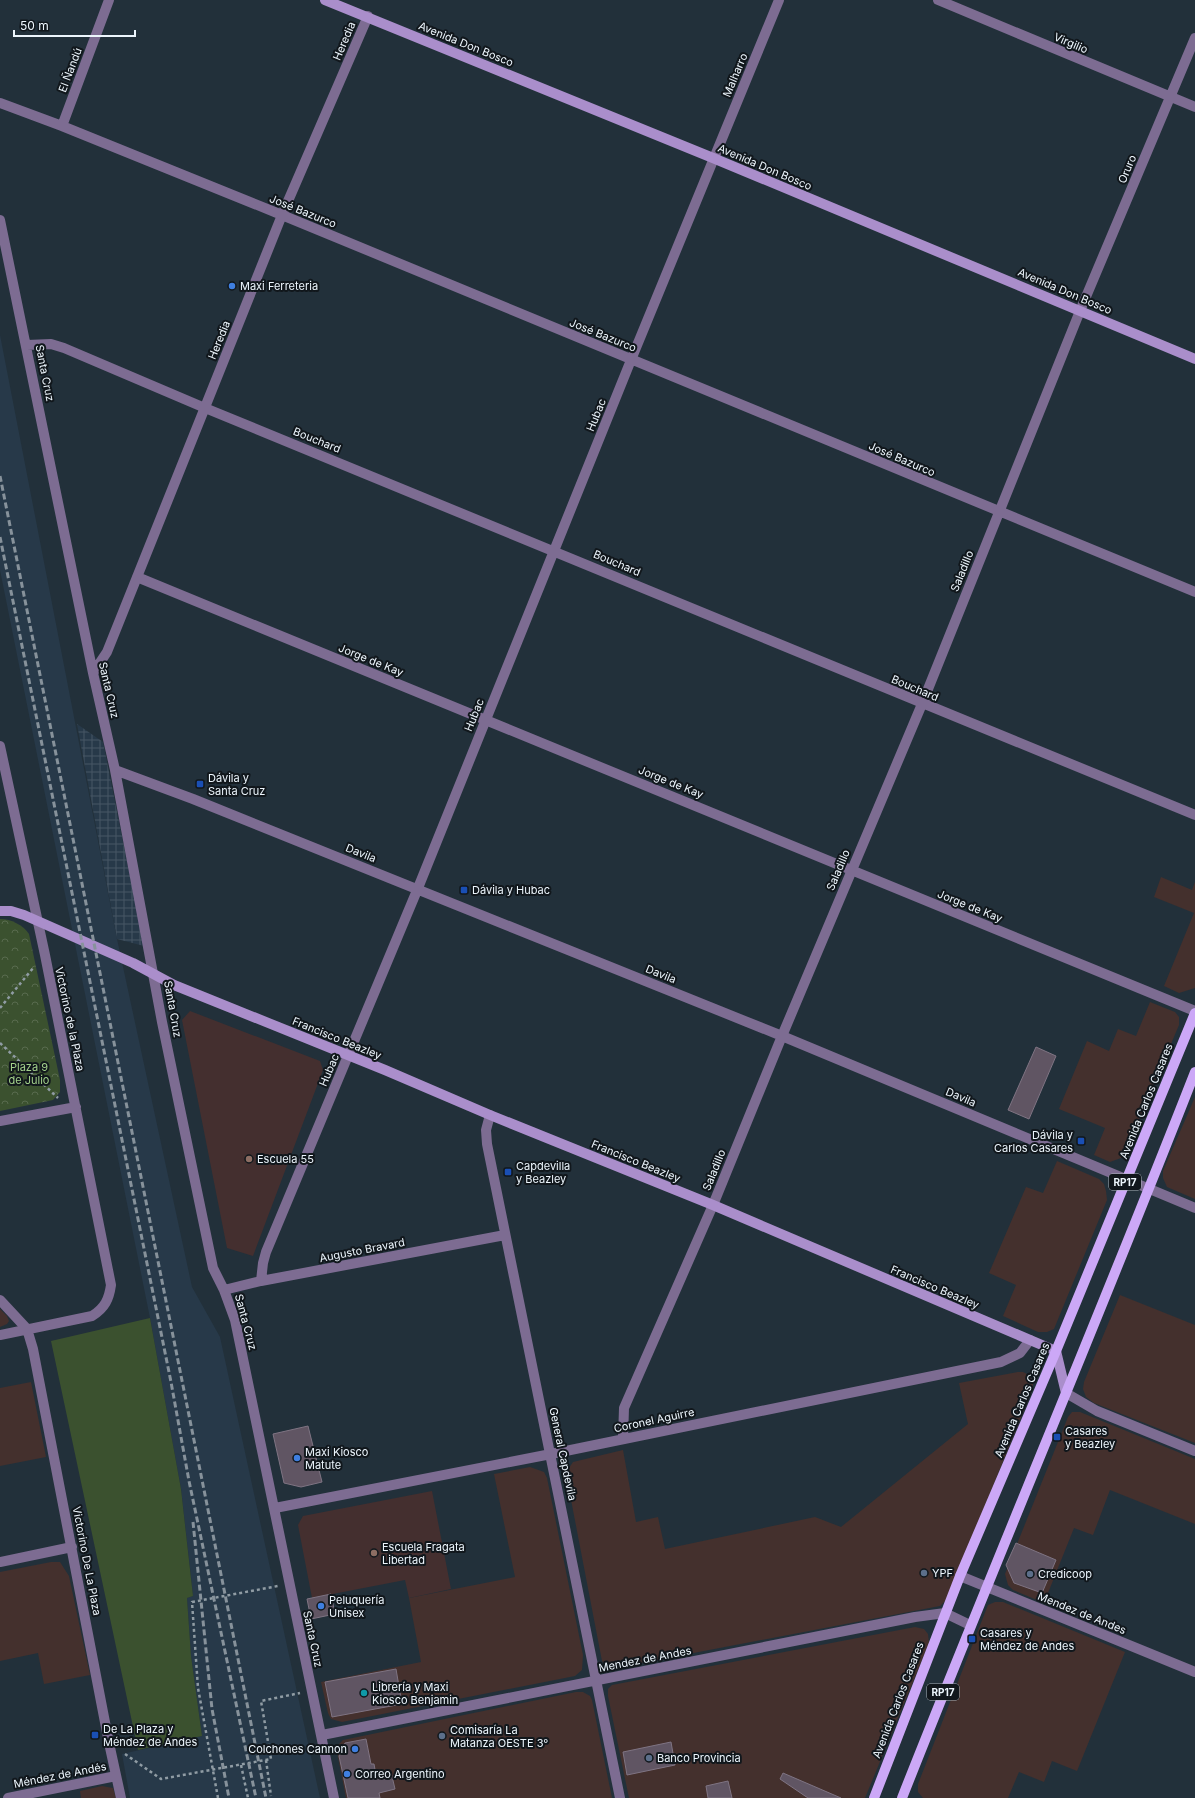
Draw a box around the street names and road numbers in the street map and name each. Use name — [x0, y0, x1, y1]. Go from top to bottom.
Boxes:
street label: Avenida Don Bosco — [417, 19, 516, 70]
street label: Heredia — [330, 20, 358, 62]
street label: Virgilio — [1052, 30, 1090, 57]
street label: El Ñandú — [55, 46, 85, 94]
street label: Malharro — [720, 51, 751, 99]
street label: Avenida Don Bosco — [716, 141, 815, 193]
street label: Oruro — [1115, 152, 1139, 185]
street label: José Bazurco — [267, 191, 339, 231]
street label: Avenida Don Bosco — [1016, 265, 1115, 317]
street label: José Bazurco — [567, 315, 639, 355]
street label: Heredia — [205, 319, 233, 361]
street label: Santa Cruz — [33, 343, 57, 403]
street label: Hubac — [583, 397, 609, 433]
street label: Bouchard — [291, 424, 343, 456]
street label: José Bazurco — [867, 439, 938, 479]
street label: Bouchard — [591, 547, 643, 579]
street label: Saladillo — [947, 548, 977, 594]
street label: Jorge de Kay — [336, 641, 406, 679]
street label: Santa Cruz — [96, 660, 122, 720]
street label: Bouchard — [889, 672, 941, 704]
street label: Hubac — [461, 697, 487, 733]
street label: Jorge de Kay — [636, 763, 706, 801]
street label: Davila — [344, 841, 378, 865]
street label: Saladillo — [823, 847, 853, 893]
street label: Jorge de Kay — [935, 887, 1005, 925]
street label: Davila — [644, 962, 678, 986]
street label: Victorino de la Plaza — [52, 966, 88, 1072]
street label: Santa Cruz — [161, 980, 185, 1038]
street label: Francisco Beazley — [290, 1014, 384, 1062]
street label: Avenida Carlos Casares — [1116, 1041, 1176, 1161]
street label: Hubac — [316, 1052, 342, 1088]
street label: Davila — [944, 1084, 978, 1110]
street label: Francisco Beazley — [589, 1137, 683, 1185]
street label: Saladillo — [699, 1147, 729, 1193]
road number: RP17 — [1109, 1174, 1141, 1190]
street label: Augusto Bravard — [318, 1235, 406, 1265]
street label: Francisco Beazley — [889, 1262, 981, 1312]
street label: Santa Cruz — [232, 1292, 260, 1352]
street label: Avenida Carlos Casares — [991, 1340, 1053, 1460]
street label: Coronel Aguirre — [612, 1405, 696, 1435]
street label: General Capdevila — [546, 1406, 580, 1502]
street label: Victorino De La Plaza — [70, 1505, 104, 1617]
street label: Mendez de Andes — [1036, 1589, 1129, 1637]
street label: Santa Cruz — [300, 1609, 326, 1669]
street label: Avenida Carlos Casares — [869, 1640, 927, 1760]
street label: Mendez de Andes — [597, 1643, 693, 1675]
road number: RP17 — [927, 1684, 959, 1700]
street label: Méndez de Andés — [12, 1759, 108, 1791]

